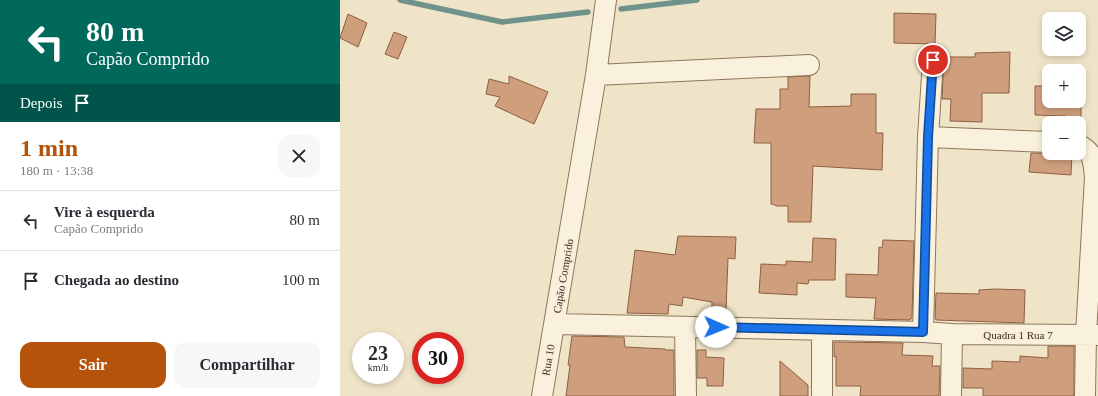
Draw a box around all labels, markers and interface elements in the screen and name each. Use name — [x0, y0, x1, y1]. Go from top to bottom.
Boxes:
map controls — [1042, 12, 1086, 160]
button: layers — [1042, 12, 1086, 56]
icon: left — [20, 16, 72, 68]
text: 80 m — [86, 16, 144, 47]
pin — [916, 43, 950, 77]
text: Capão Comprido — [86, 49, 210, 69]
icon: arrive — [922, 49, 944, 71]
button: + — [1042, 64, 1086, 108]
icon: arrive — [71, 92, 93, 114]
text: Depois — [20, 95, 63, 111]
button: − — [1042, 116, 1086, 160]
text: 1 min — [20, 135, 78, 161]
button: close — [278, 135, 320, 177]
text: 180 m · 13:38 — [20, 163, 93, 178]
text: Vire à esquerda — [54, 204, 155, 220]
icon: left — [20, 210, 42, 232]
text: 80 m — [290, 212, 320, 228]
text: Capão Comprido — [54, 221, 143, 236]
street label: Capão Comprido — [551, 237, 576, 314]
icon: arrive — [20, 270, 42, 292]
text: Chegada ao destino — [54, 272, 179, 288]
text: 100 m — [282, 272, 320, 288]
position arrow — [695, 306, 737, 348]
street label: Quadra 1 Rua 7 — [983, 329, 1053, 341]
speed limit sign: 30 — [412, 332, 464, 384]
button: Sair — [20, 342, 166, 388]
button: Compartilhar — [174, 342, 320, 388]
text: 23 — [368, 342, 388, 364]
street label: Rua 10 — [539, 343, 557, 377]
text: km/h — [368, 362, 388, 373]

